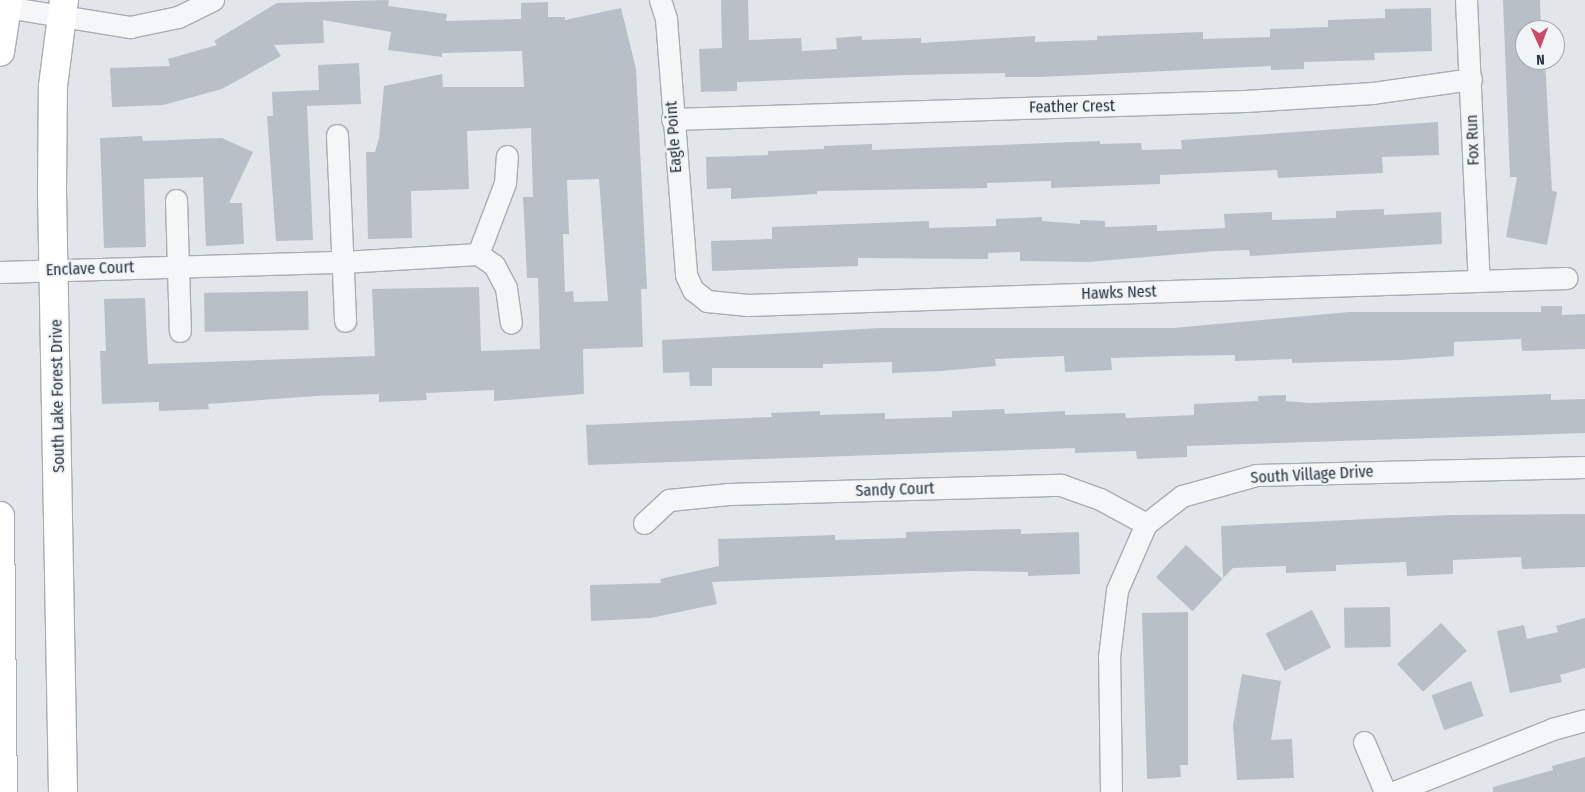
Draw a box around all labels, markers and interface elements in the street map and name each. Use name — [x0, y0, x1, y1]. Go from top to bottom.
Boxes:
north arrow — [1515, 20, 1565, 70]
text: N — [1536, 51, 1545, 68]
street label: Feather Crest — [1029, 97, 1115, 117]
street label: Eagle Point — [662, 100, 686, 174]
street label: Fox Run — [1463, 114, 1483, 166]
street label: Enclave Court — [45, 258, 135, 280]
street label: Hawks Nest — [1081, 282, 1157, 304]
street label: South Lake Forest Drive — [47, 319, 69, 473]
street label: South Village Drive — [1250, 462, 1374, 488]
street label: Sandy Court — [855, 479, 935, 501]

